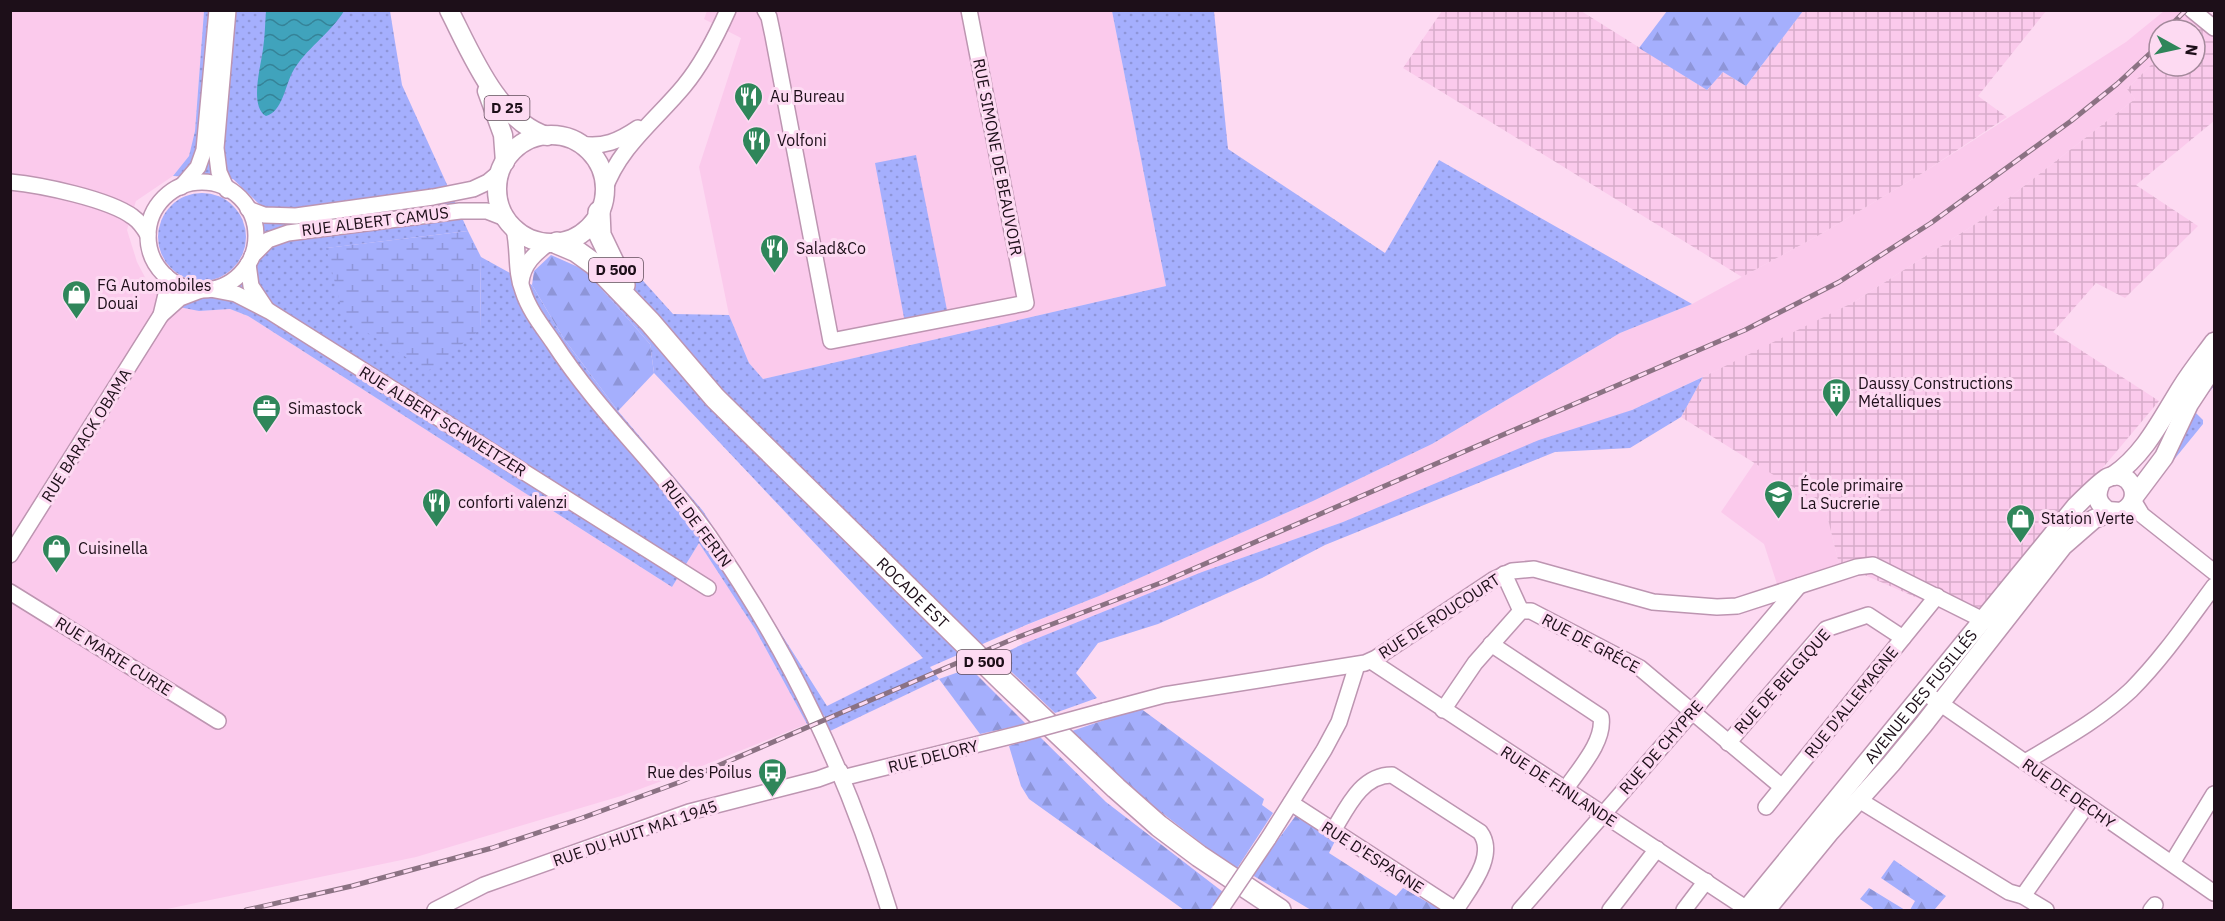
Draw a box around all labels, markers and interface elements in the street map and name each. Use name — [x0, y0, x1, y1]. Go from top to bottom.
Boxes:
north arrow — [2147, 18, 2207, 78]
text: N — [2181, 43, 2203, 57]
street label: RUE SIMONE DE BEAUVOIR — [969, 57, 1027, 257]
restaurant icon: Au Bureau — [733, 80, 765, 122]
place label: Au Bureau — [770, 86, 845, 106]
road number: D 25 — [484, 96, 530, 120]
restaurant icon: Volfoni — [740, 124, 772, 166]
place label: Volfoni — [777, 130, 827, 150]
street label: RUE ALBERT CAMUS — [300, 202, 450, 240]
restaurant icon: Salad&Co — [759, 232, 791, 274]
place label: Salad&Co — [796, 238, 866, 258]
road number: D 500 — [589, 258, 643, 282]
place label: FG Automobiles Douai — [97, 275, 212, 313]
shop icon: FG Automobiles Douai — [60, 278, 92, 320]
street label: RUE ALBERT SCHWEITZER — [356, 361, 530, 481]
street label: RUE BARACK OBAMA — [37, 364, 135, 506]
place label: Daussy Constructions Métalliques — [1858, 373, 2013, 411]
building icon: Daussy Constructions Métalliques — [1821, 376, 1853, 418]
office icon: Simastock — [251, 392, 283, 434]
place label: Simastock — [288, 398, 363, 418]
place label: École primaire La Sucrerie — [1800, 474, 1903, 513]
street label: RUE DE FERIN — [658, 475, 736, 571]
school or university icon: École primaire La Sucrerie — [1763, 478, 1795, 520]
restaurant icon: conforti valenzi — [421, 486, 453, 528]
place label: conforti valenzi — [458, 492, 567, 512]
shop icon: Station Verte — [2004, 502, 2036, 544]
place label: Station Verte — [2041, 508, 2134, 528]
shop icon: Cuisinella — [41, 532, 73, 574]
place label: Cuisinella — [78, 538, 148, 558]
street label: ROCADE EST — [873, 553, 953, 632]
street label: RUE DE ROUCOURT — [1374, 569, 1504, 663]
street label: RUE DE GRÉCE — [1539, 608, 1644, 677]
street label: RUE MARIE CURIE — [52, 612, 176, 700]
street label: RUE DE BELGIQUE — [1730, 624, 1834, 738]
street label: AVENUE DES FUSILLÉS — [1860, 625, 1981, 767]
street label: RUE D'ALLEMAGNE — [1800, 642, 1902, 762]
road number: D 500 — [957, 650, 1011, 674]
street label: RUE DE CHYPRE — [1615, 696, 1707, 798]
street label: RUE DELORY — [886, 735, 981, 777]
street label: RUE DE FINLANDE — [1497, 741, 1621, 831]
street label: RUE DE DECHY — [2019, 754, 2120, 833]
bus stop icon: Rue des Poilus — [757, 756, 789, 798]
place label: Rue des Poilus — [647, 762, 752, 782]
street label: RUE DU HUIT MAI 1945 — [550, 795, 720, 871]
street label: RUE D'ESPAGNE — [1318, 817, 1428, 897]

